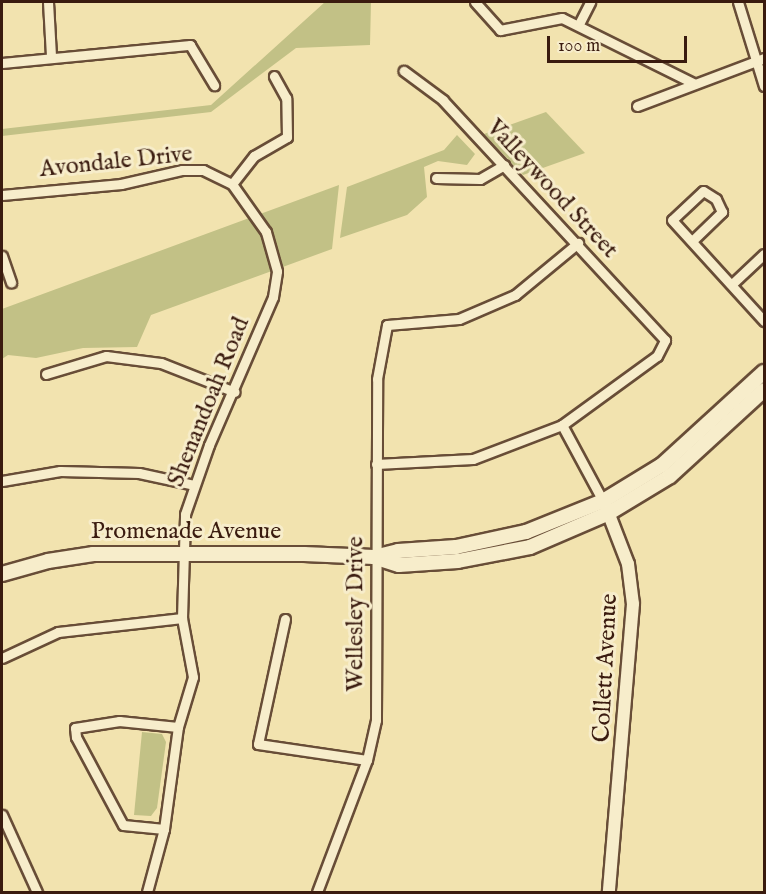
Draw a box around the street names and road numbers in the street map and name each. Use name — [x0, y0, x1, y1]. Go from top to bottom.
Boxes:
street label: Valleywood Street — [480, 114, 624, 264]
street label: Avondale Drive — [38, 140, 194, 184]
street label: Shenandoah Road — [162, 313, 256, 491]
street label: Promenade Avenue — [91, 518, 281, 546]
street label: Wellesley Drive — [342, 536, 370, 692]
street label: Collett Avenue — [588, 593, 624, 743]

